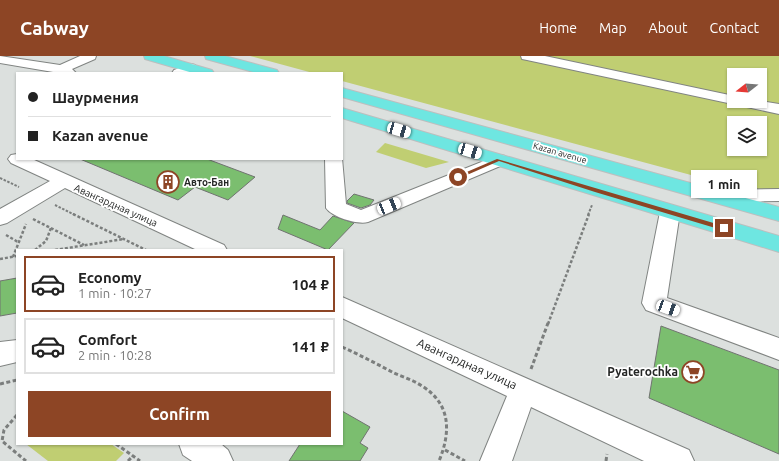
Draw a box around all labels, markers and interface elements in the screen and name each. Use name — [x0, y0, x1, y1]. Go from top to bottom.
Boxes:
text: Cabway — [20, 17, 89, 39]
text: Home — [539, 20, 577, 36]
text: Map — [599, 20, 627, 36]
text: About — [649, 20, 688, 36]
text: Contact — [710, 20, 759, 36]
north arrow — [727, 68, 767, 108]
map controls — [727, 68, 767, 156]
text: Шаурмения — [52, 89, 139, 106]
button: layers — [727, 116, 767, 156]
car — [386, 121, 412, 139]
text: Kazan avenue — [52, 127, 148, 144]
street label: Kazan avenue — [532, 141, 588, 165]
car — [457, 142, 483, 160]
route start — [449, 168, 467, 186]
building icon: Авто-Бан — [155, 169, 181, 195]
callout: 1 min — [691, 170, 757, 198]
place label: Авто-Бан — [184, 177, 229, 188]
text: 1 min — [708, 177, 740, 191]
street label: Авангардная улица — [72, 182, 159, 229]
car — [376, 196, 402, 216]
route end — [715, 219, 733, 237]
icon: car — [30, 266, 66, 302]
text: Economy — [78, 269, 142, 286]
text: 104 ₽ — [292, 276, 329, 293]
text: 1 min · 10:27 — [78, 286, 152, 300]
car — [655, 298, 681, 318]
icon: car — [30, 328, 66, 364]
text: Comfort — [78, 331, 137, 348]
street label: Авангардная улица — [415, 336, 519, 391]
text: 141 ₽ — [292, 338, 329, 355]
text: 2 min · 10:28 — [78, 348, 152, 362]
supermarket icon: Pyaterochka — [680, 359, 706, 385]
place label: Pyaterochka — [607, 365, 678, 378]
button: Confirm — [28, 391, 331, 437]

